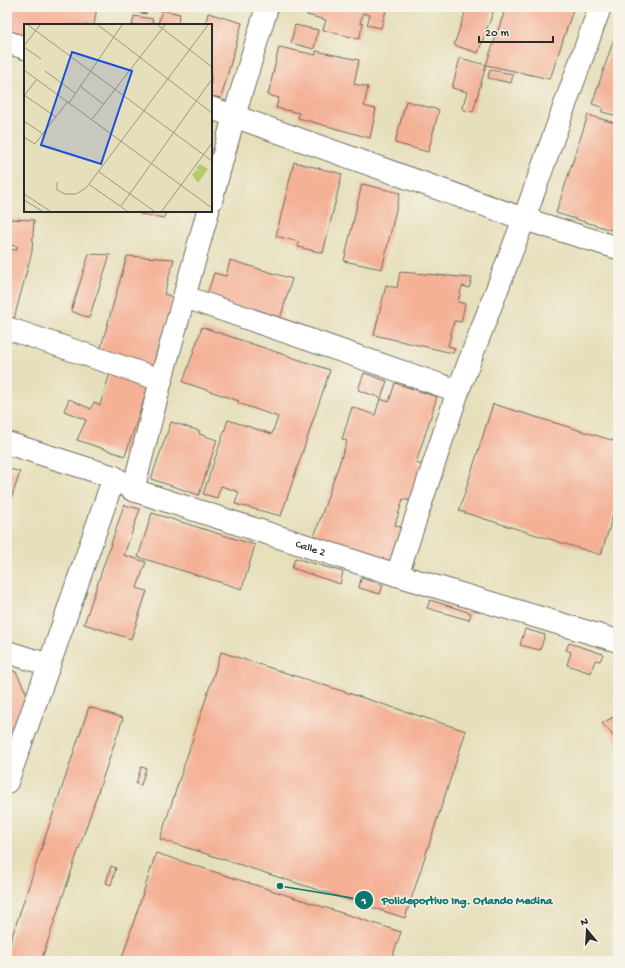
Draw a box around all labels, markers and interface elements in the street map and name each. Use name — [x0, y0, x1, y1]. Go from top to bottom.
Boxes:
scale bar — [479, 18, 553, 44]
inset map — [24, 24, 212, 212]
text: 20 m — [485, 27, 510, 41]
street label: Calle 2 — [294, 539, 327, 560]
callout: Polideportivo Ing. Orlando Medina — [354, 888, 561, 912]
text: 1 — [361, 895, 367, 909]
text: Polideportivo Ing. Orlando Medina — [381, 895, 554, 909]
north arrow — [567, 910, 607, 950]
text: N — [579, 916, 590, 929]

